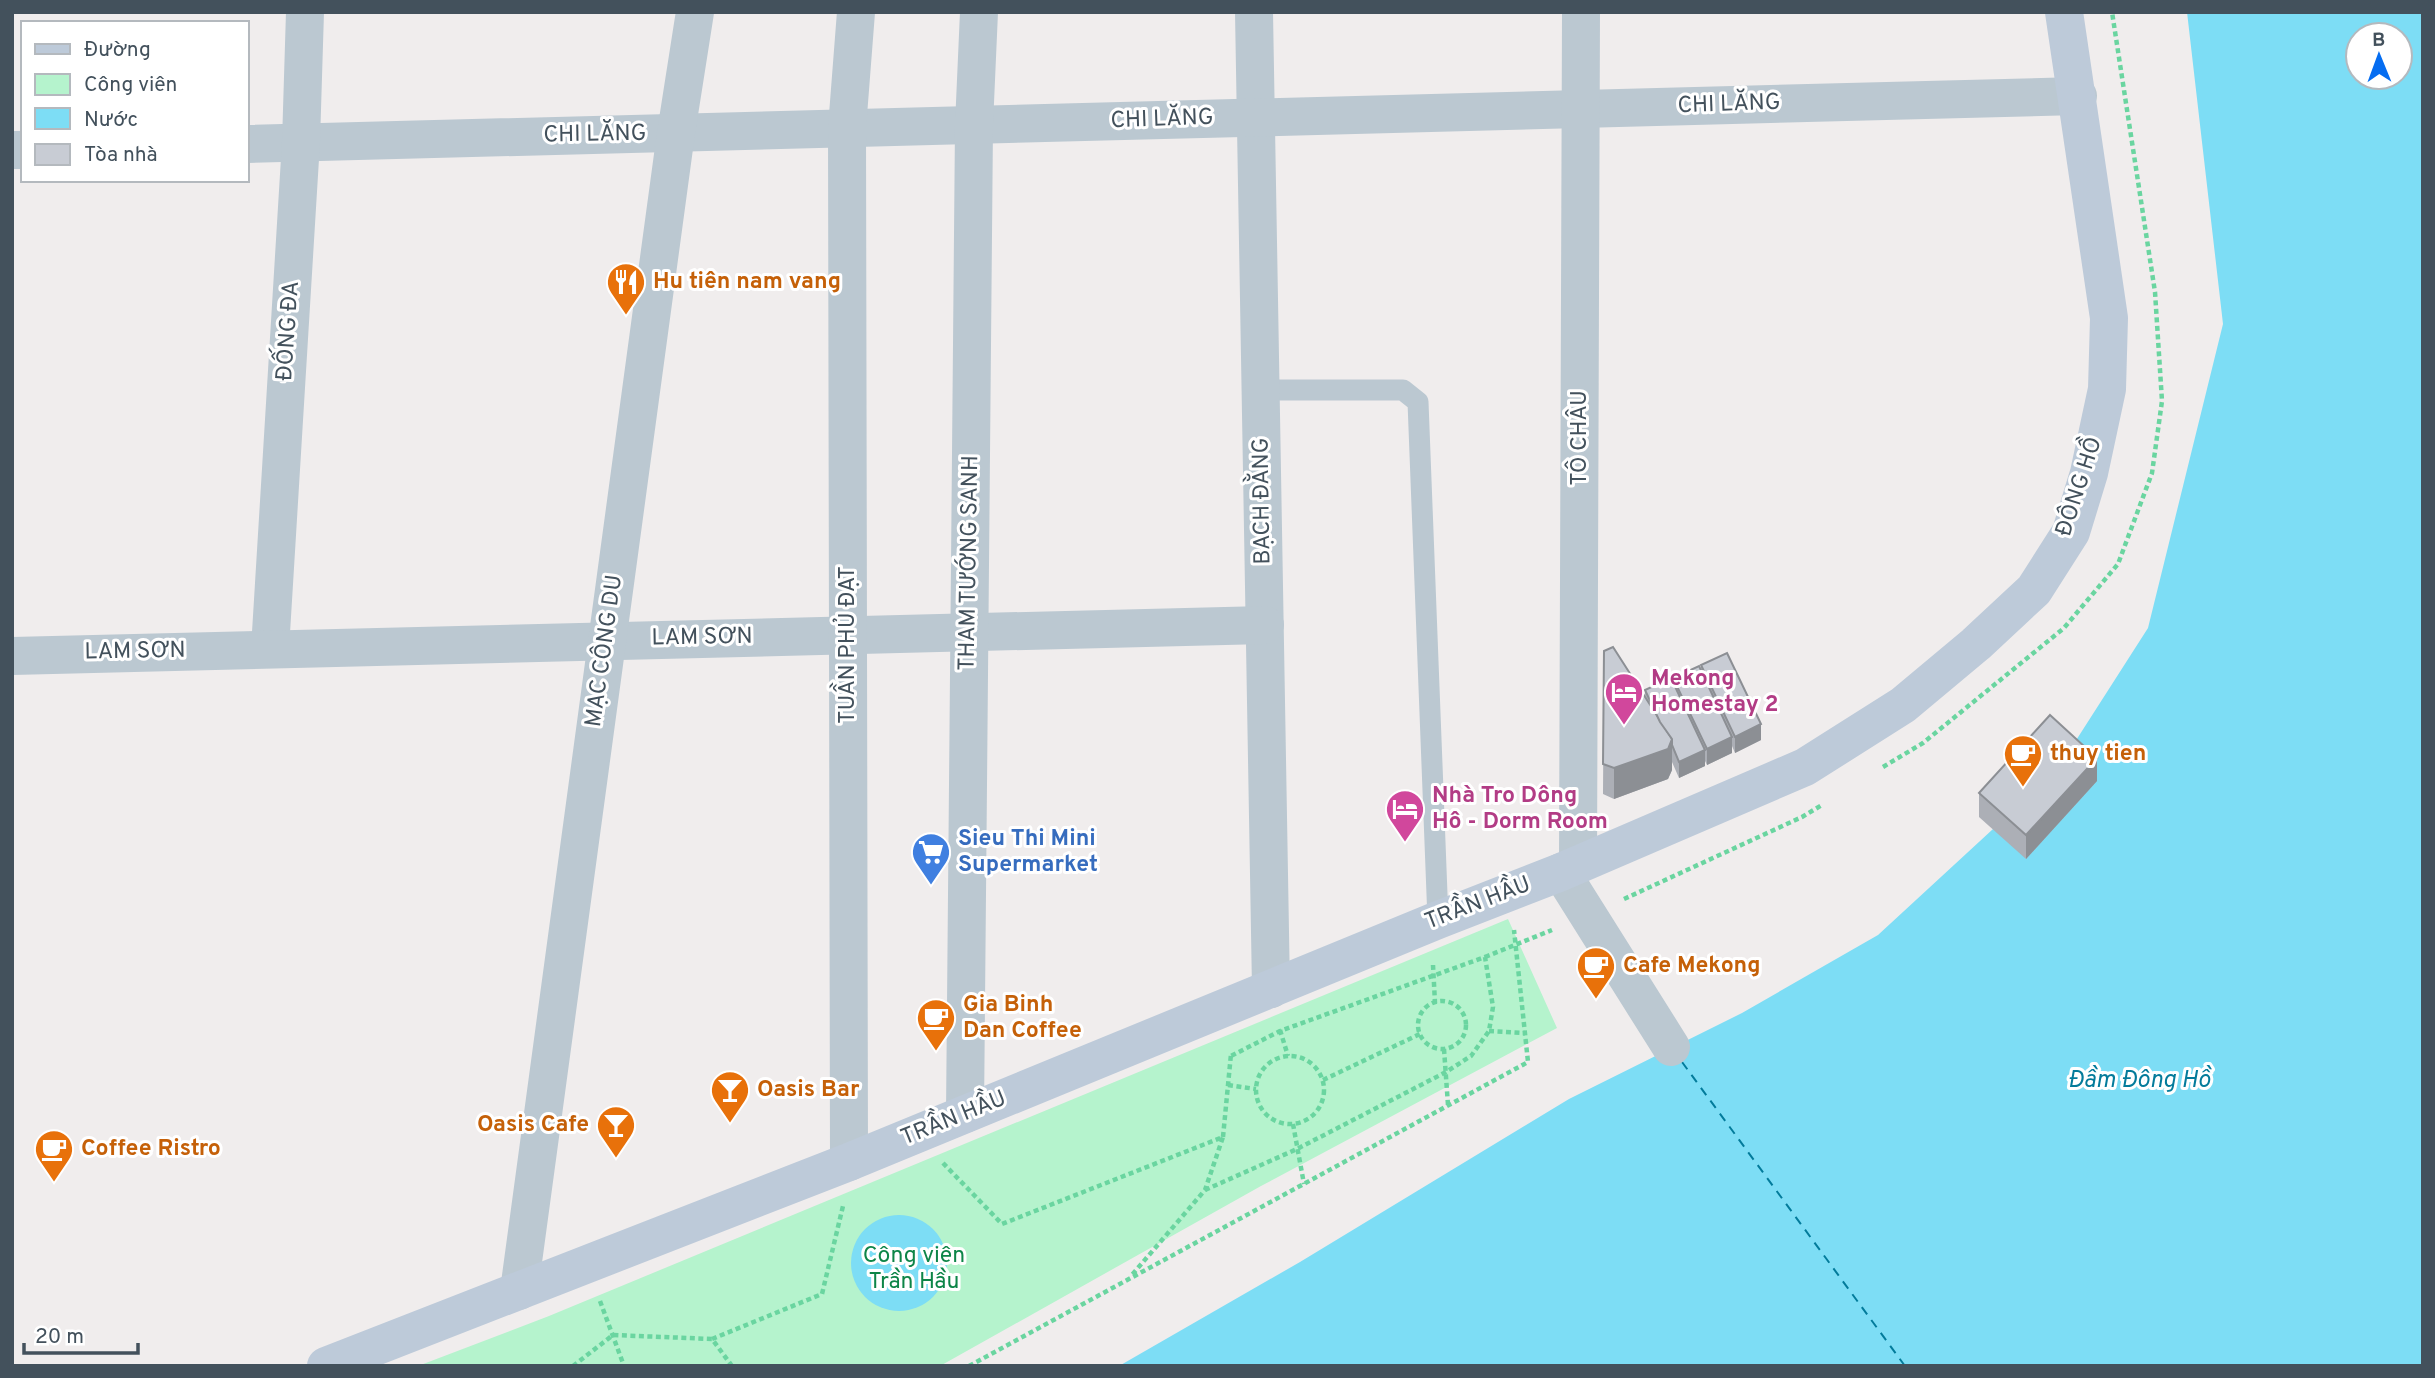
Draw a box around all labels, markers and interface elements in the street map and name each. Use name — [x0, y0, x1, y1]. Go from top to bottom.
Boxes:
legend — [21, 21, 248, 182]
north arrow — [2344, 21, 2414, 91]
text: B — [2372, 29, 2386, 53]
text: Đường — [84, 37, 151, 64]
text: Công viên — [84, 72, 177, 99]
street label: CHI LĂNG — [1677, 87, 1781, 121]
street label: CHI LĂNG — [1110, 102, 1214, 136]
text: Nước — [84, 107, 138, 134]
street label: CHI LĂNG — [543, 118, 647, 150]
text: Tòa nhà — [84, 142, 158, 169]
restaurant icon: Hu tiên nam vang — [605, 261, 647, 316]
place label: Hu tiên nam vang — [653, 268, 841, 297]
street label: ĐỐNG ĐA — [266, 280, 307, 382]
street label: TÔ CHÂU — [1564, 390, 1595, 486]
street label: ĐÔNG HỒ — [2046, 432, 2110, 540]
street label: BẠCH ĐẰNG — [1241, 437, 1279, 565]
street label: THAM TƯỚNG SANH — [952, 455, 986, 671]
street label: TUẦN PHỦ ĐẠT — [829, 566, 863, 724]
street label: MẠC CÔNG DU — [578, 573, 630, 729]
street label: LAM SƠN — [651, 623, 753, 653]
street label: LAM SƠN — [84, 637, 186, 667]
place label: Mekong Homestay 2 — [1651, 665, 1779, 720]
hotel icon: Mekong Homestay 2 — [1603, 671, 1645, 726]
cafe icon: thuy tien — [2002, 733, 2044, 788]
place label: thuy tien — [2050, 740, 2146, 769]
place label: Nhà Tro Dông Hô - Dorm Room — [1432, 782, 1608, 837]
hotel icon: Nhà Tro Dông Hô - Dorm Room — [1384, 788, 1426, 843]
place label: Sieu Thi Mini Supermarket — [958, 825, 1098, 880]
supermarket icon: Sieu Thi Mini Supermarket — [910, 831, 952, 886]
street label: TRẦN HẦU — [1419, 866, 1535, 937]
cafe icon: Cafe Mekong — [1575, 945, 1617, 1000]
place label: Cafe Mekong — [1623, 952, 1760, 981]
place label: Gia Binh Dan Coffee — [963, 991, 1082, 1046]
cafe icon: Gia Binh Dan Coffee — [915, 997, 957, 1052]
water label: Đầm Đông Hồ — [2068, 1065, 2212, 1096]
bar icon: Oasis Bar — [709, 1069, 751, 1124]
place label: Oasis Bar — [757, 1076, 860, 1105]
street label: TRẦN HẦU — [895, 1080, 1011, 1153]
bar icon: Oasis Cafe — [595, 1104, 637, 1159]
place label: Oasis Cafe — [477, 1111, 589, 1140]
cafe icon: Coffee Ristro — [33, 1128, 75, 1183]
place label: Coffee Ristro — [81, 1135, 221, 1164]
park label: Công viên Trần Hầu — [863, 1242, 965, 1297]
scale bar — [24, 1312, 138, 1356]
text: 20 m — [35, 1324, 84, 1351]

